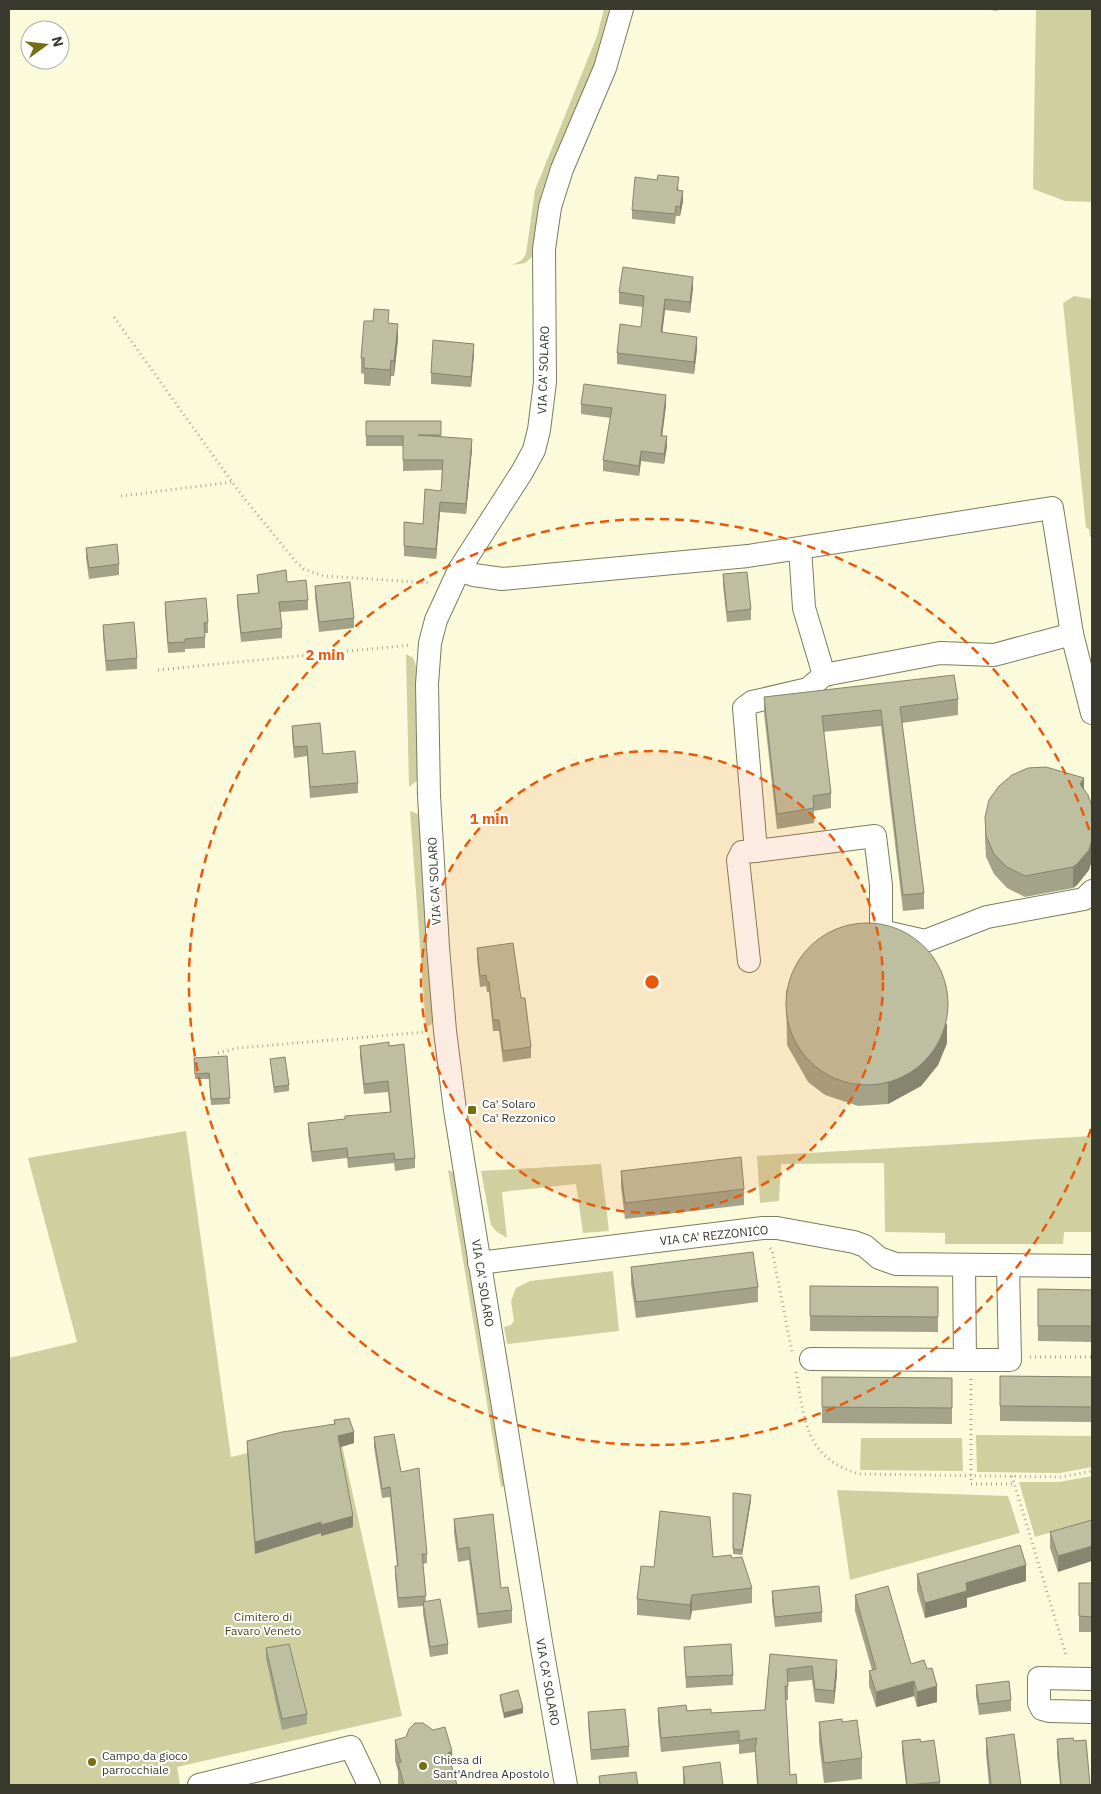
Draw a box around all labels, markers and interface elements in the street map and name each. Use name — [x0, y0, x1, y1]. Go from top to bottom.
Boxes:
north arrow — [20, 20, 70, 70]
text: N — [48, 34, 68, 49]
street label: VIA CA' SOLARO — [534, 326, 552, 414]
text: 2 min — [305, 645, 345, 664]
text: 1 min — [469, 809, 509, 828]
street label: VIA CA' SOLARO — [424, 836, 444, 926]
centre of rings — [643, 973, 661, 991]
place label: Ca' Solaro Ca' Rezzonico — [482, 1096, 556, 1125]
marker: Ca' Solaro Ca' Rezzonico — [466, 1104, 478, 1116]
street label: VIA CA' REZZONICO — [659, 1222, 769, 1248]
street label: VIA CA' SOLARO — [469, 1238, 497, 1328]
park label: Cimitero di Favaro Veneto — [225, 1609, 302, 1638]
street label: VIA CA' SOLARO — [533, 1637, 563, 1727]
place label: Campo da gioco parrocchiale — [102, 1748, 188, 1777]
place label: Chiesa di Sant'Andrea Apostolo — [433, 1752, 550, 1781]
marker: Campo da gioco parrocchiale — [86, 1756, 98, 1768]
marker: Chiesa di Sant'Andrea Apostolo — [417, 1760, 429, 1772]

